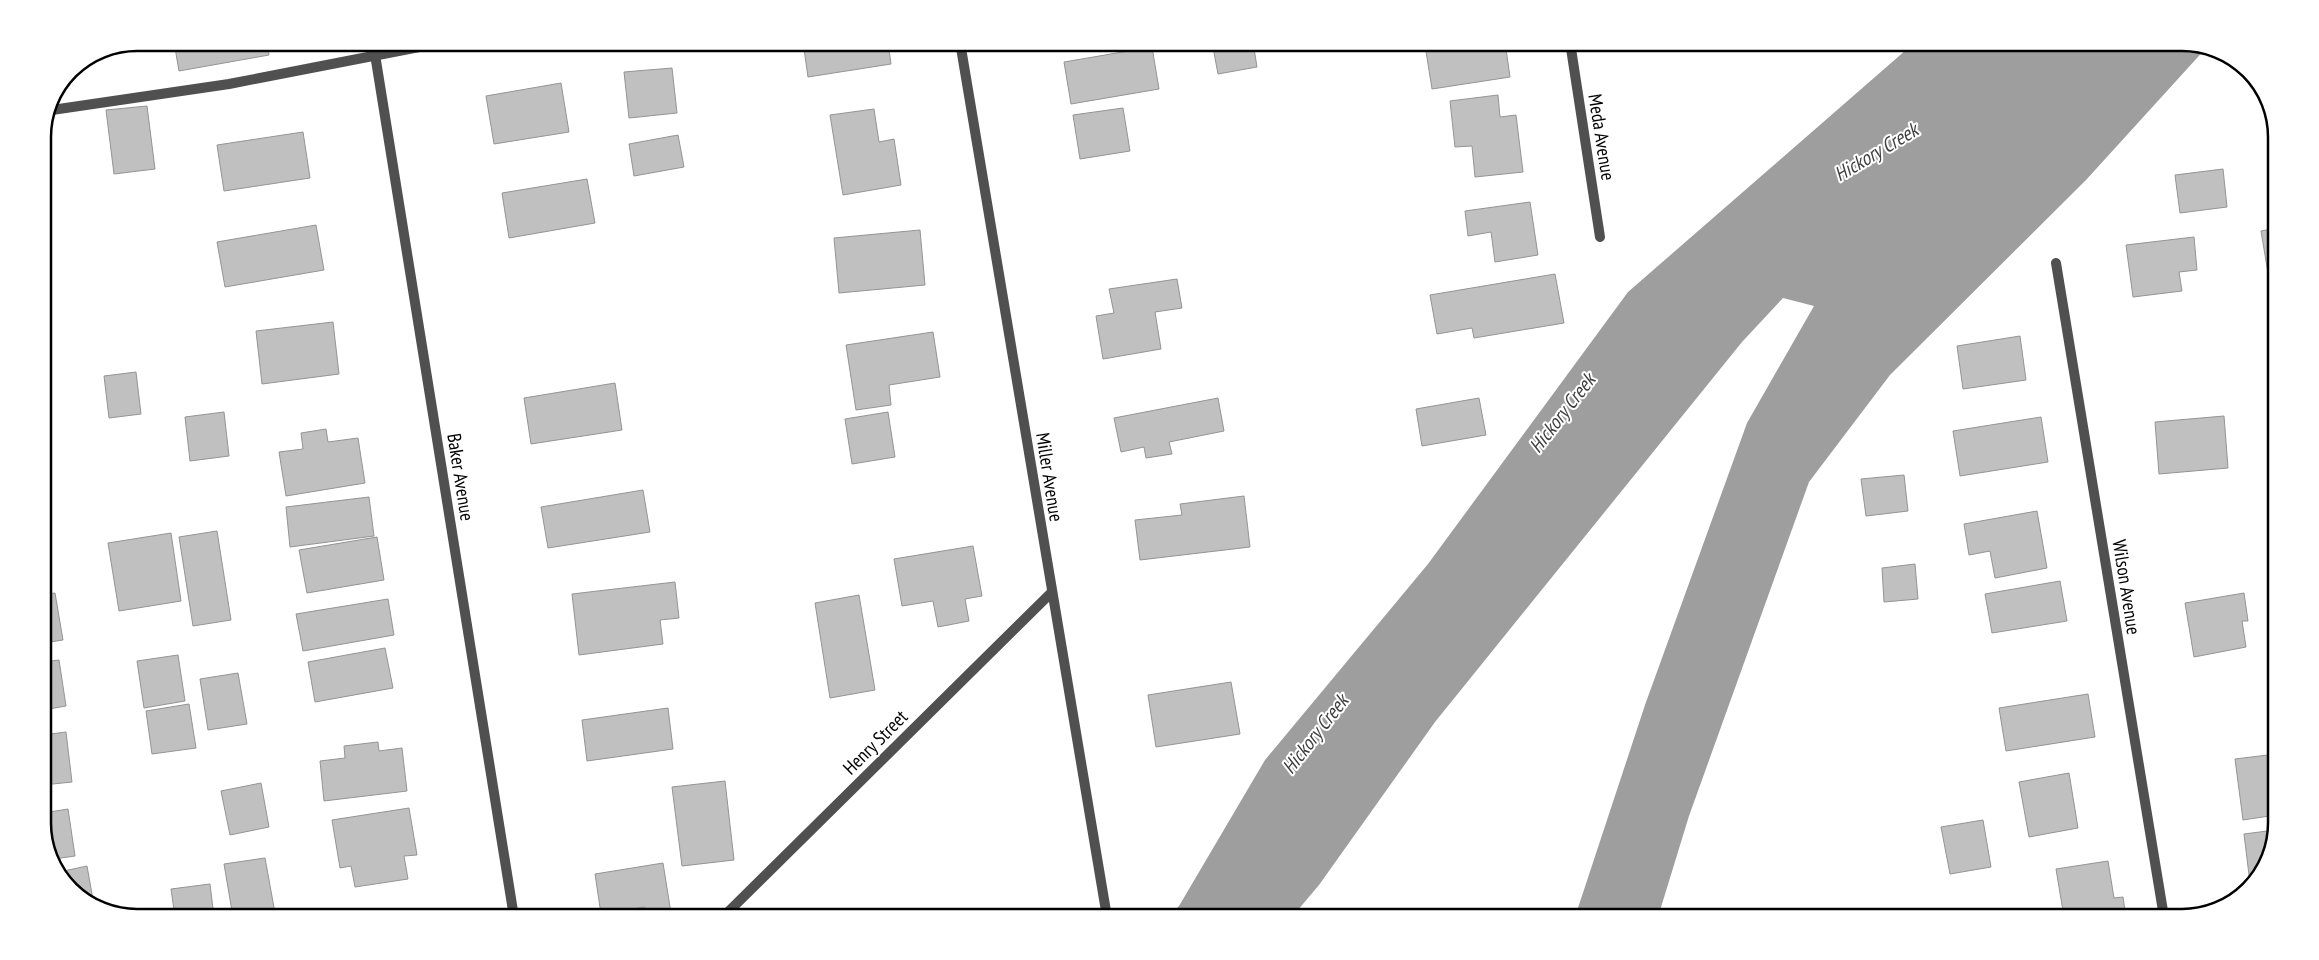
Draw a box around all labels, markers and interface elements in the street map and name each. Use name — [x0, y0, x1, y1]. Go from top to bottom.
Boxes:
street label: Meda Avenue — [1583, 92, 1621, 182]
water label: Hickory Creek — [1829, 116, 1925, 187]
water label: Hickory Creek — [1523, 366, 1602, 458]
street label: Baker Avenue — [442, 431, 480, 523]
street label: Miller Avenue — [1031, 431, 1069, 523]
street label: Wilson Avenue — [2108, 538, 2146, 636]
water label: Hickory Creek — [1276, 687, 1355, 779]
street label: Henry Street — [838, 704, 913, 779]

